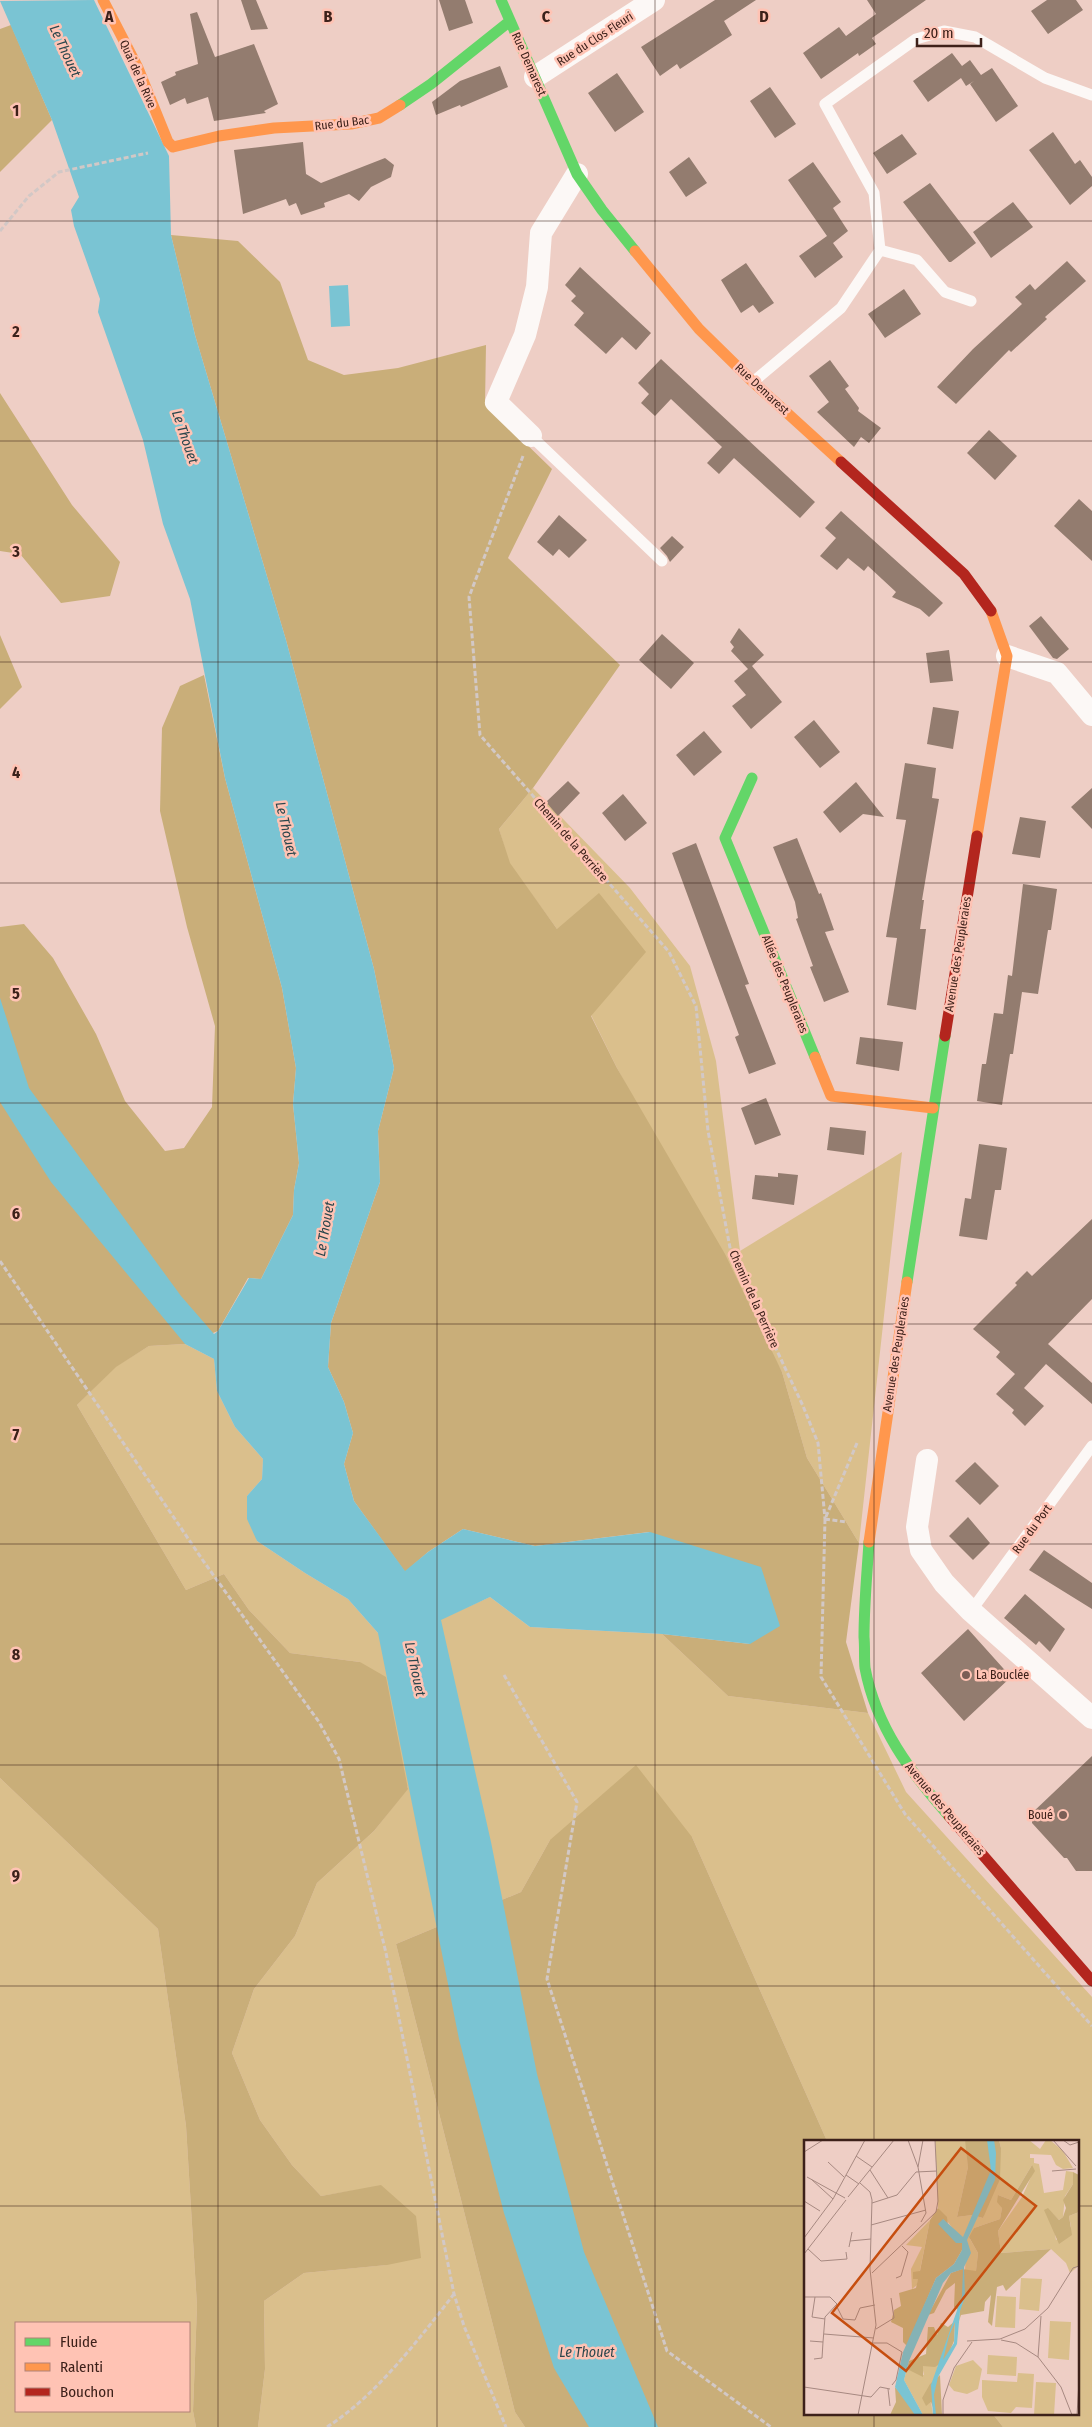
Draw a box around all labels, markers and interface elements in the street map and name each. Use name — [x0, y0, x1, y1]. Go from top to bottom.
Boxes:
text: A — [104, 7, 114, 26]
text: B — [324, 7, 333, 26]
text: C — [542, 7, 551, 26]
text: D — [759, 7, 769, 26]
street label: Rue du Clos Fleuri — [554, 9, 636, 69]
scale bar — [917, 15, 981, 47]
water label: Le Thouet — [46, 22, 85, 80]
text: 20 m — [924, 24, 954, 42]
street label: Rue Demarest — [509, 30, 549, 98]
street label: Quai de la Rive — [117, 38, 159, 110]
text: 1 — [13, 101, 19, 120]
street label: Rue du Bac — [314, 113, 370, 133]
text: 2 — [11, 322, 20, 341]
street label: Rue Demarest — [732, 361, 792, 417]
water label: Le Thouet — [168, 408, 202, 466]
text: 3 — [11, 542, 20, 561]
text: 4 — [12, 763, 20, 782]
street label: Chemin de la Perrière — [531, 796, 611, 884]
water label: Le Thouet — [271, 800, 301, 858]
street label: Avenue des Peupleraies — [942, 895, 974, 1013]
street label: Allée des Peupleraies — [759, 933, 811, 1035]
text: 5 — [12, 984, 20, 1003]
water label: Le Thouet — [312, 1200, 338, 1258]
text: 6 — [12, 1204, 20, 1223]
street label: Chemin de la Perrière — [726, 1248, 782, 1350]
street label: Avenue des Peupleraies — [880, 1295, 912, 1413]
text: 7 — [13, 1425, 20, 1444]
street label: Rue du Port — [1009, 1502, 1055, 1556]
water label: Le Thouet — [401, 1640, 429, 1698]
text: 8 — [12, 1645, 21, 1664]
place label: La Bouclée — [976, 1668, 1029, 1682]
marker: La Bouclée — [960, 1669, 972, 1681]
street label: Avenue des Peupleraies — [902, 1760, 988, 1858]
place label: Boué — [1028, 1808, 1053, 1822]
marker: Boué — [1057, 1809, 1069, 1821]
text: 9 — [12, 1866, 20, 1885]
inset map — [804, 2140, 1080, 2414]
legend — [15, 2322, 190, 2412]
text: Fluide — [60, 2333, 97, 2351]
water label: Le Thouet — [559, 2344, 615, 2361]
text: Ralenti — [60, 2358, 103, 2376]
text: Bouchon — [60, 2383, 114, 2401]

